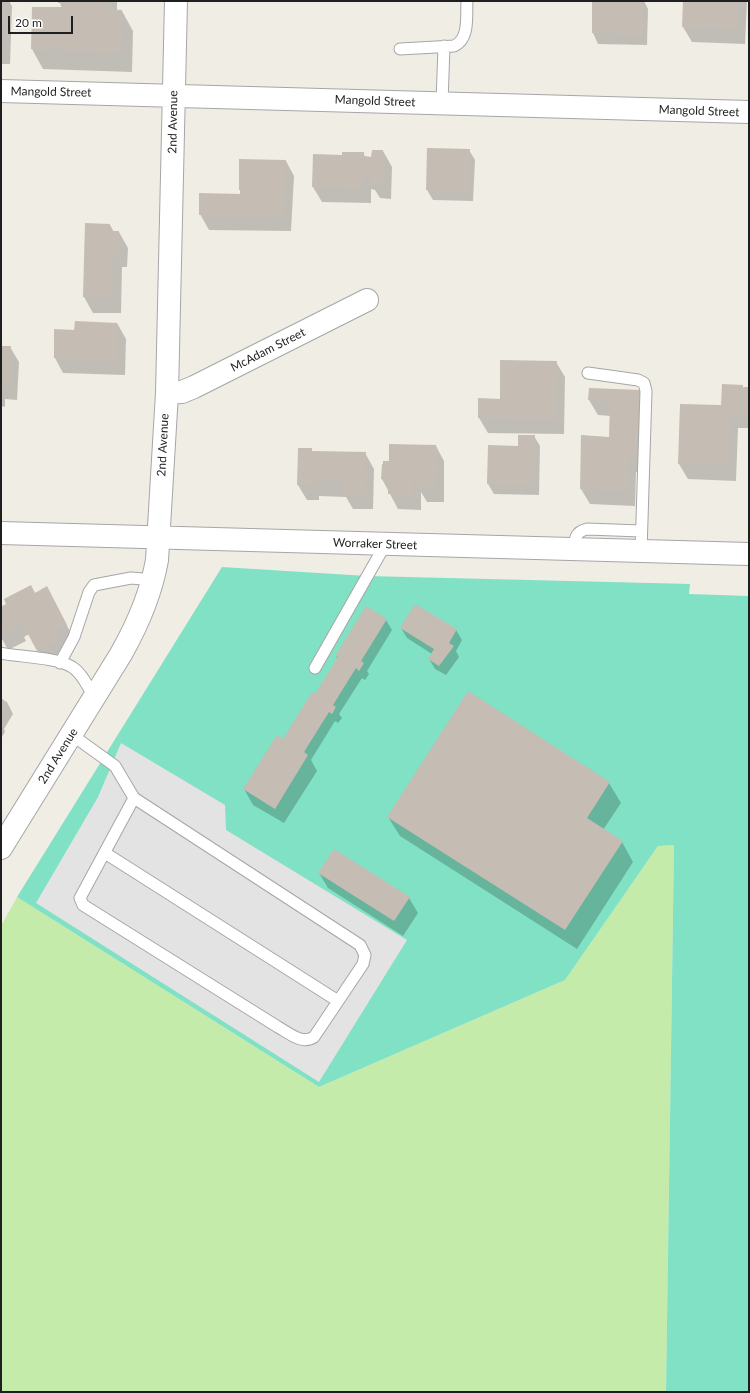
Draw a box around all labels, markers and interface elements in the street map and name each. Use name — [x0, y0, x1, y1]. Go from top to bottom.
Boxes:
scale bar — [10, 8, 75, 34]
text: 20 m — [15, 15, 42, 30]
street label: Mangold Street — [10, 84, 92, 100]
street label: 2nd Avenue — [165, 90, 181, 154]
street label: Mangold Street — [334, 92, 416, 110]
street label: Mangold Street — [658, 102, 740, 120]
street label: McAdam Street — [228, 325, 308, 375]
street label: 2nd Avenue — [154, 413, 172, 477]
street label: Worraker Street — [333, 535, 417, 553]
street label: 2nd Avenue — [35, 725, 81, 787]

